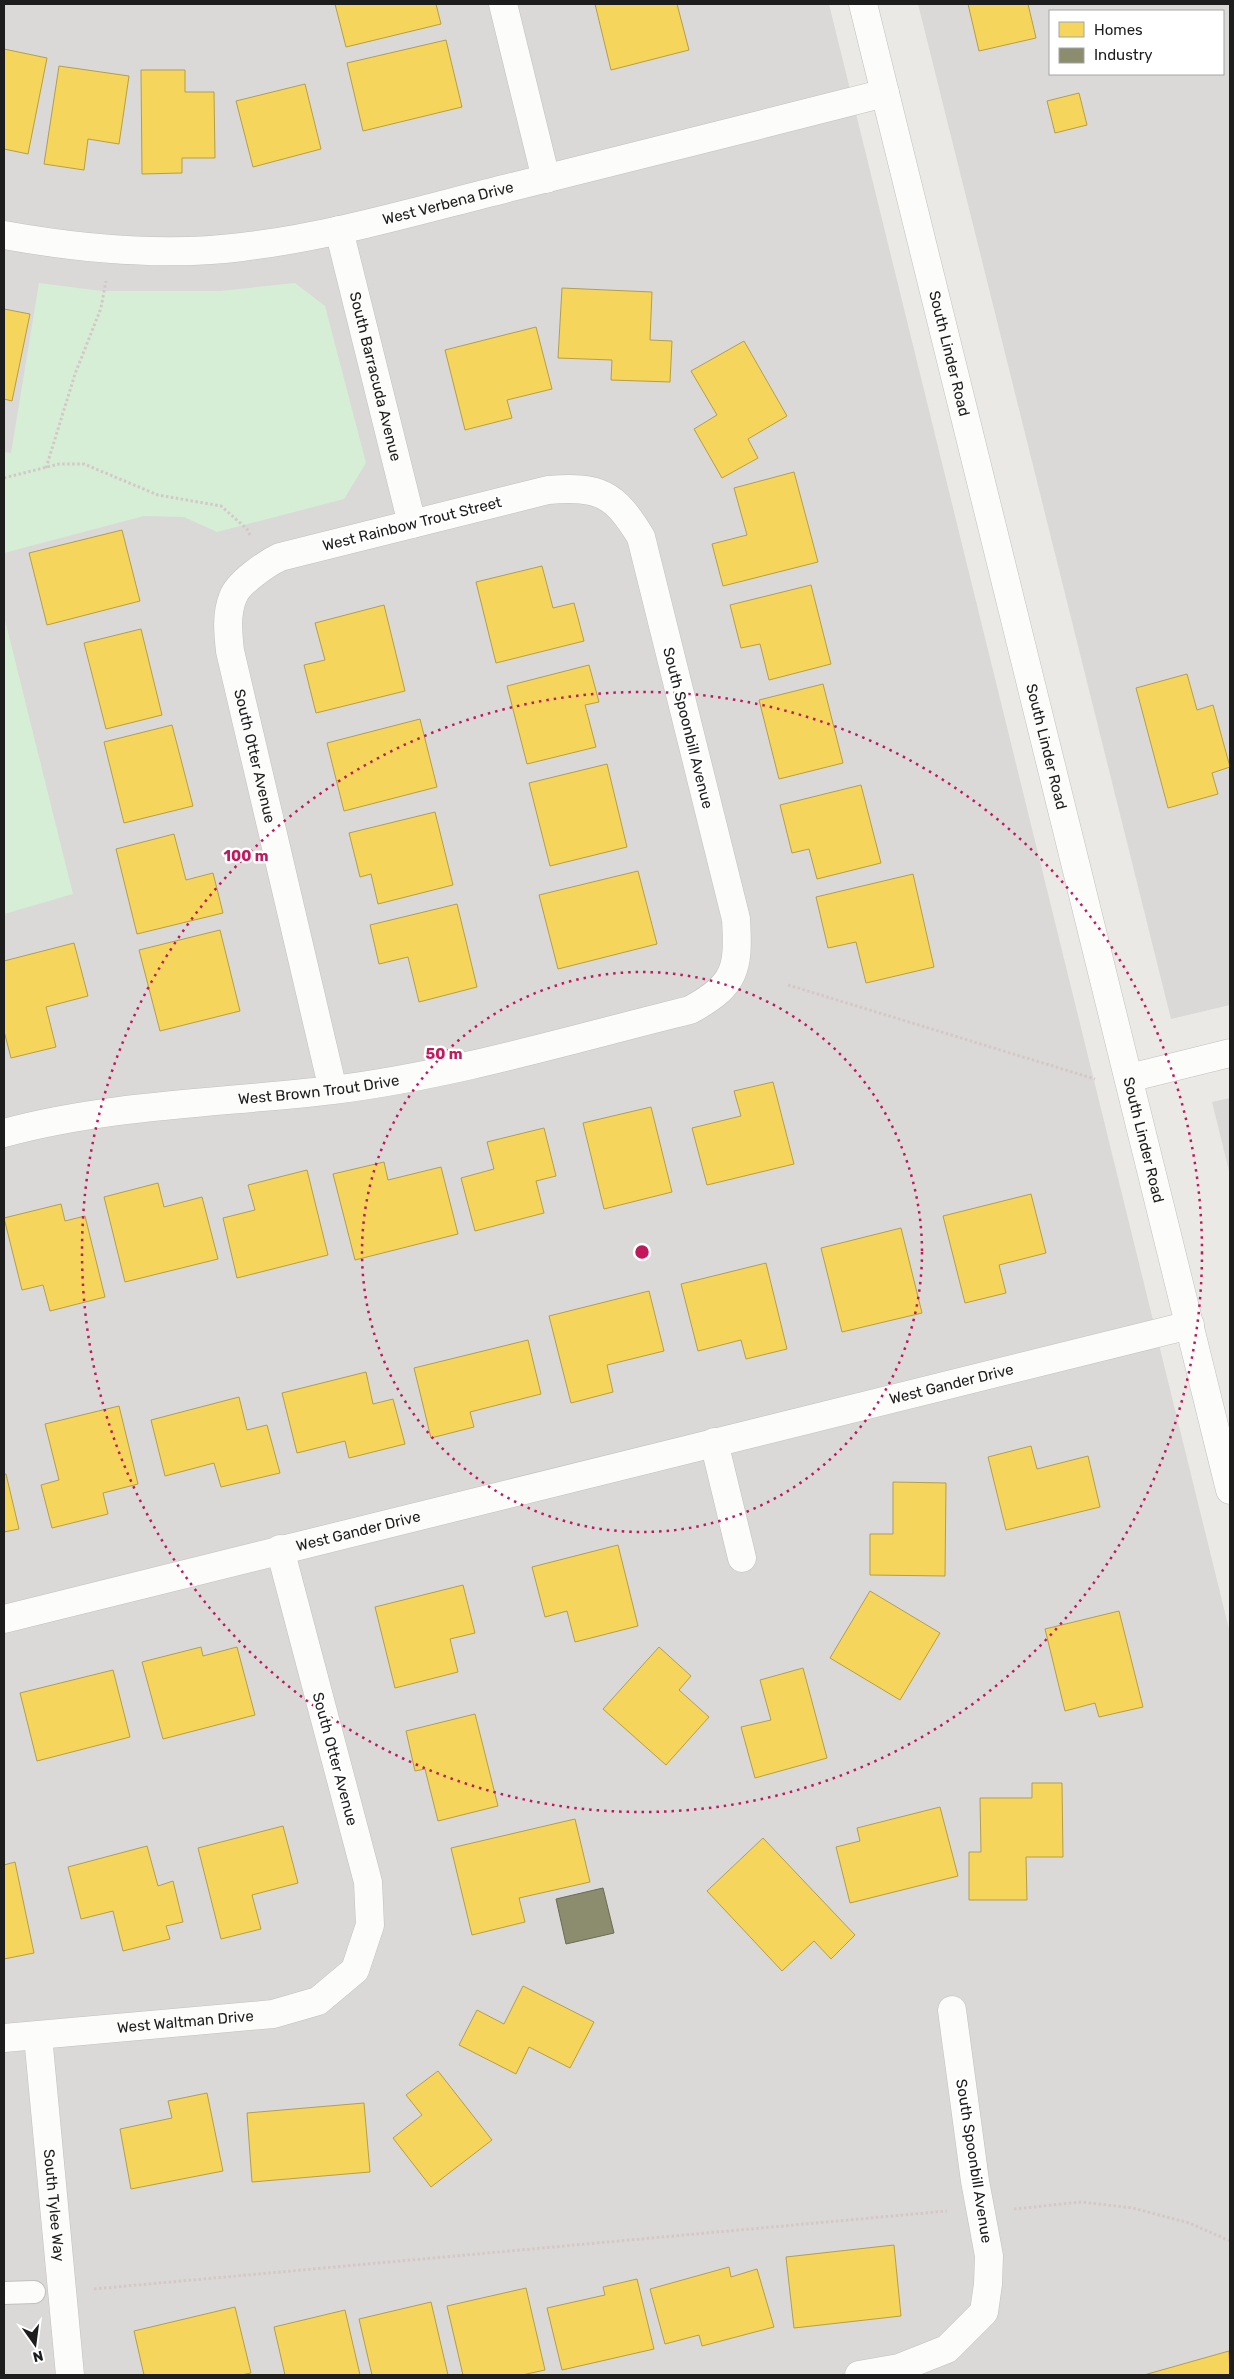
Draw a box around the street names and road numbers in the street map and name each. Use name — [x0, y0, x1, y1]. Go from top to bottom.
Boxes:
street label: West Verbena Drive — [381, 178, 515, 229]
street label: South Linder Road — [925, 289, 974, 418]
street label: South Barracuda Avenue — [346, 290, 405, 463]
street label: West Rainbow Trout Street — [321, 493, 504, 555]
street label: South Spoonbill Avenue — [659, 645, 717, 811]
street label: South Linder Road — [1022, 682, 1071, 811]
street label: South Otter Avenue — [230, 687, 279, 825]
street label: West Brown Trout Drive — [237, 1071, 401, 1108]
street label: South Linder Road — [1119, 1075, 1168, 1205]
street label: West Gander Drive — [887, 1360, 1015, 1408]
street label: West Gander Drive — [294, 1507, 422, 1555]
street label: South Otter Avenue — [309, 1690, 361, 1828]
street label: West Waltman Drive — [116, 2007, 254, 2037]
street label: South Spoonbill Avenue — [952, 2078, 996, 2244]
street label: South Tylee Way — [40, 2148, 68, 2262]

